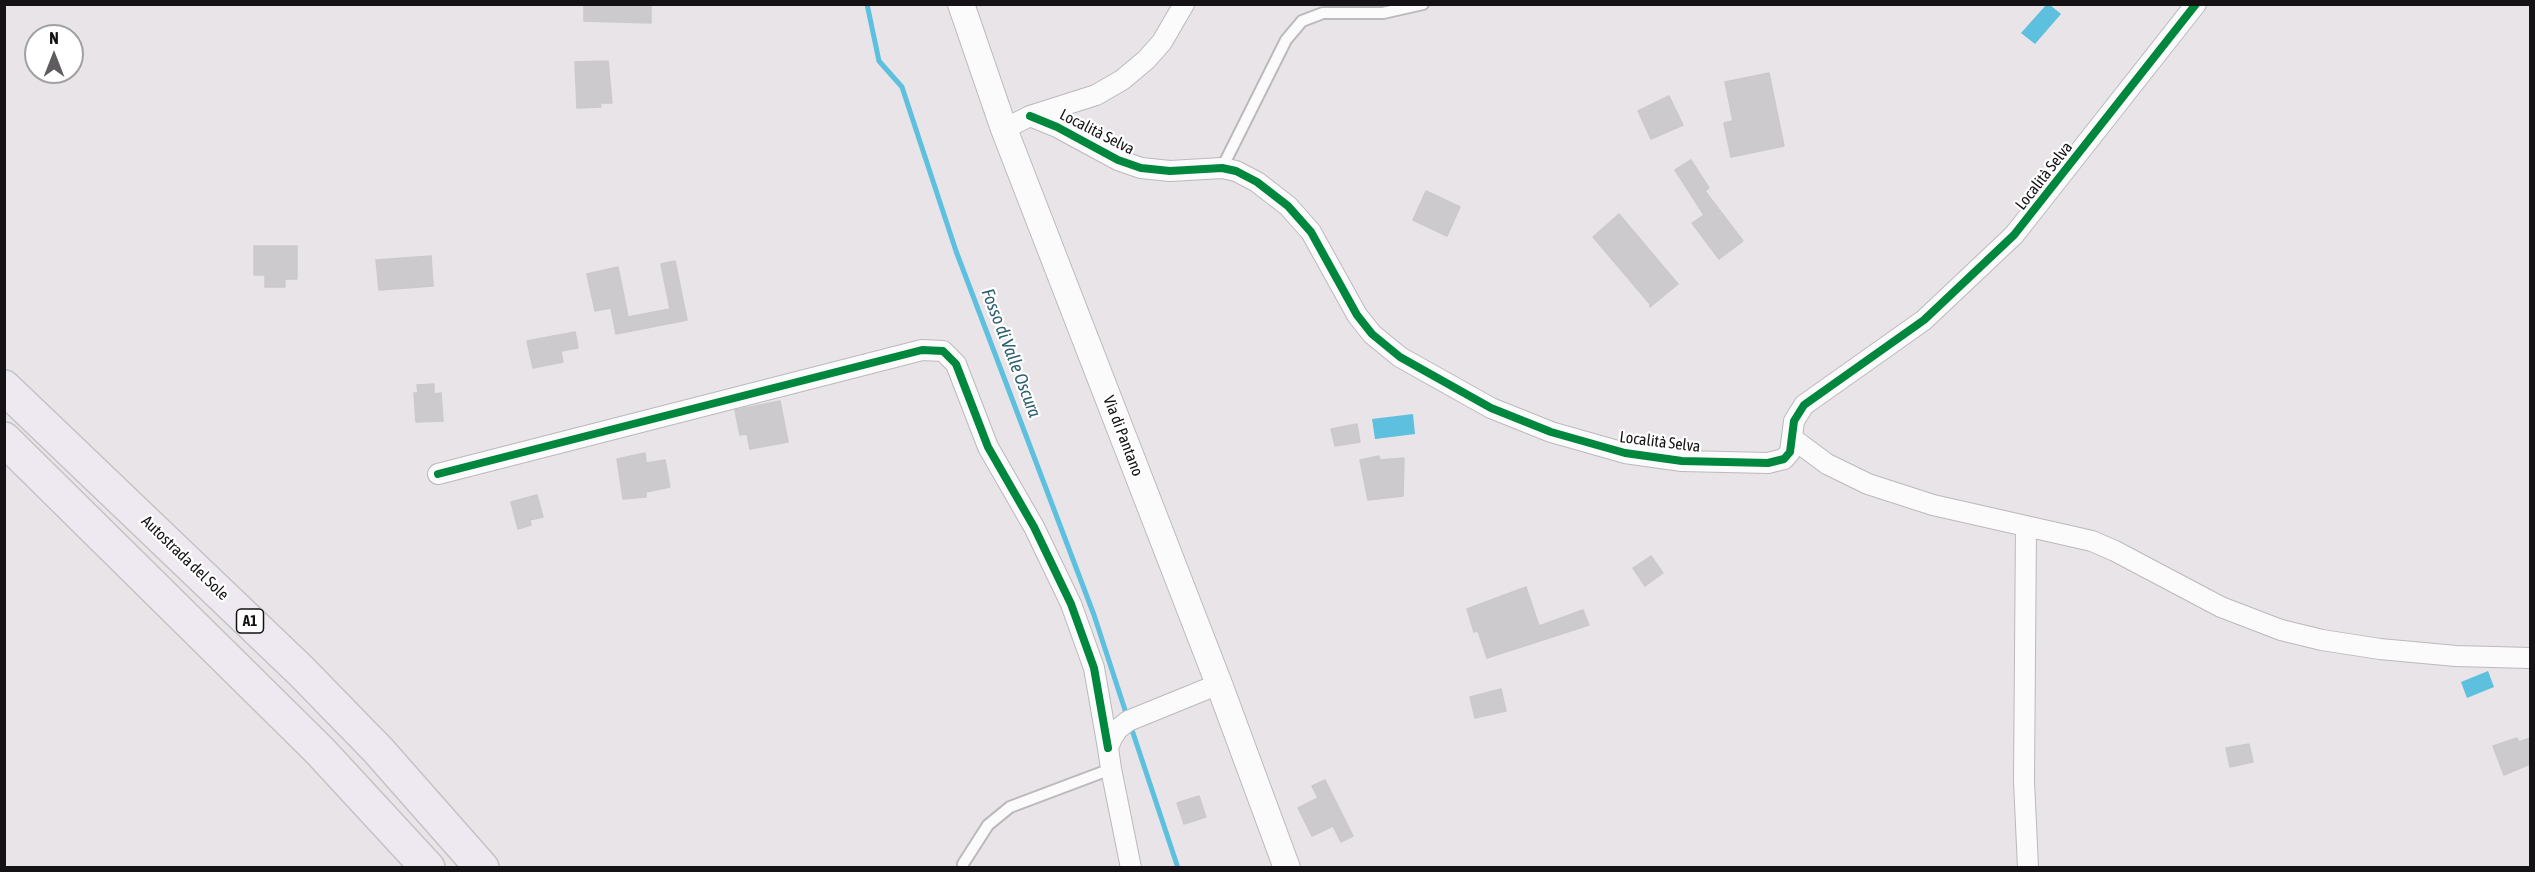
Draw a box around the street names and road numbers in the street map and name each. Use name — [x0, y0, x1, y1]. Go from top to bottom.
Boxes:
street label: Località Selva — [1056, 105, 1138, 159]
street label: Località Selva — [2011, 138, 2077, 214]
street label: Via di Pantano — [1099, 393, 1147, 479]
street label: Località Selva — [1619, 428, 1701, 456]
street label: Autostrada del Sole — [137, 512, 233, 604]
road number: A1 — [236, 609, 264, 633]

